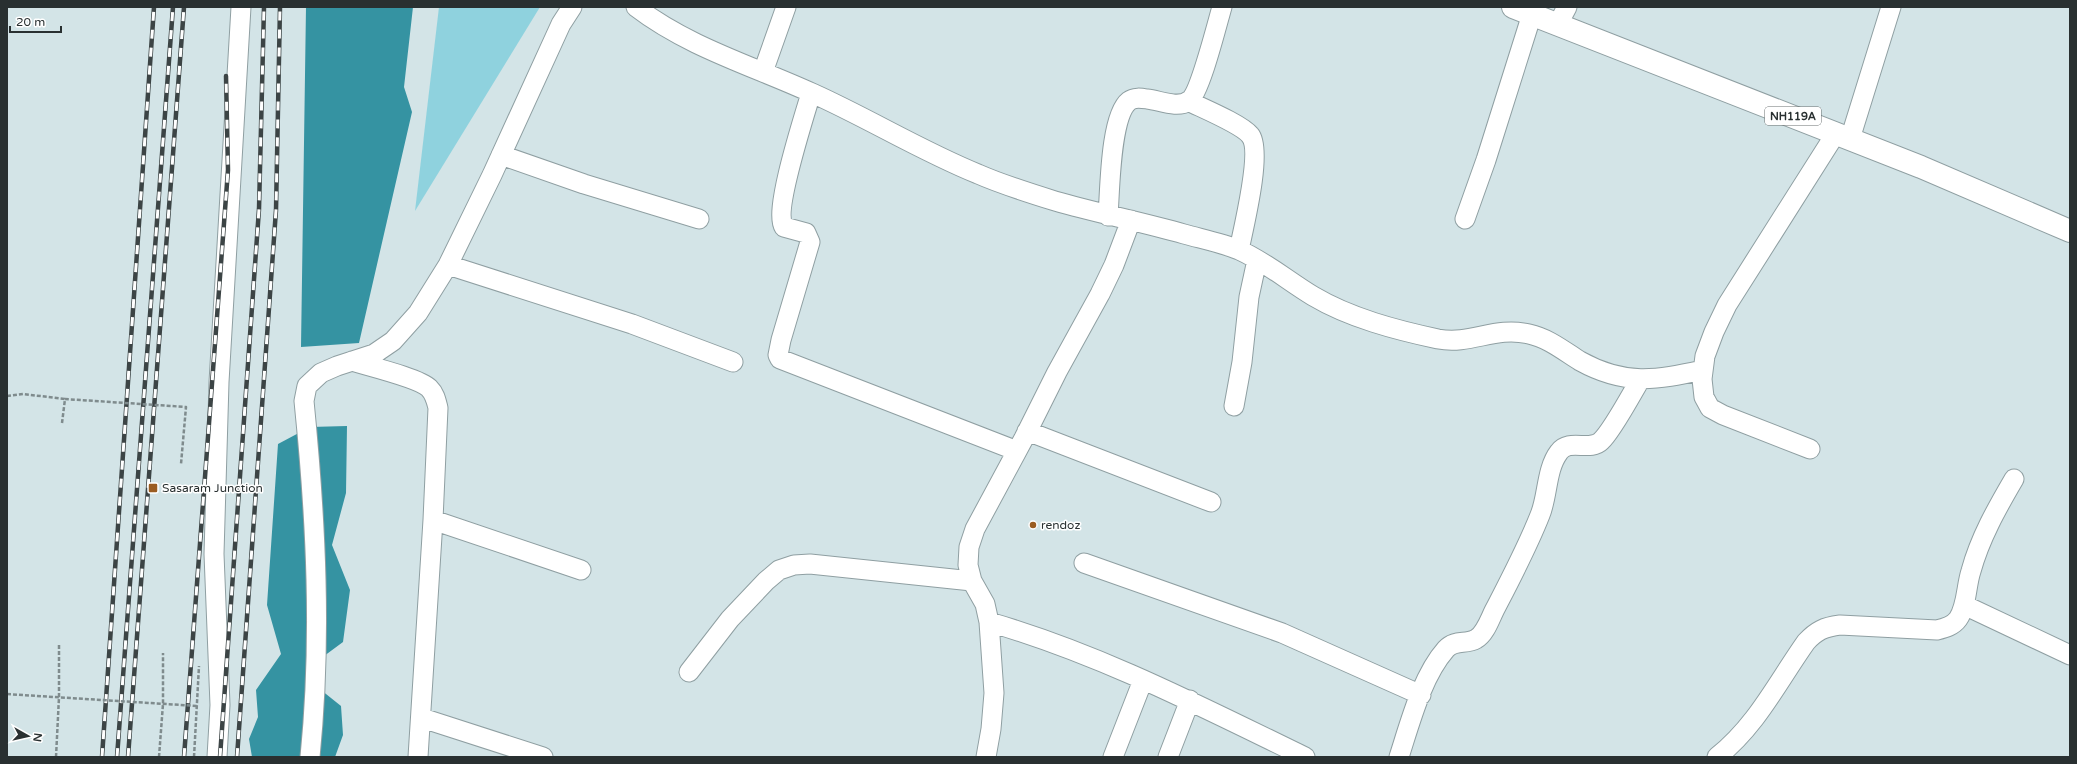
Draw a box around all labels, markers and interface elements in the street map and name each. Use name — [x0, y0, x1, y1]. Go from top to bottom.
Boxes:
scale bar — [10, 8, 61, 34]
text: 20 m — [16, 15, 45, 29]
road number: NH119A — [1765, 107, 1821, 125]
place label: Sasaram Junction — [162, 481, 263, 495]
marker: Sasaram Junction — [147, 482, 159, 494]
place label: rendoz — [1041, 518, 1080, 532]
marker: rendoz — [1028, 520, 1038, 530]
north arrow — [8, 716, 48, 756]
text: N — [30, 732, 44, 743]

